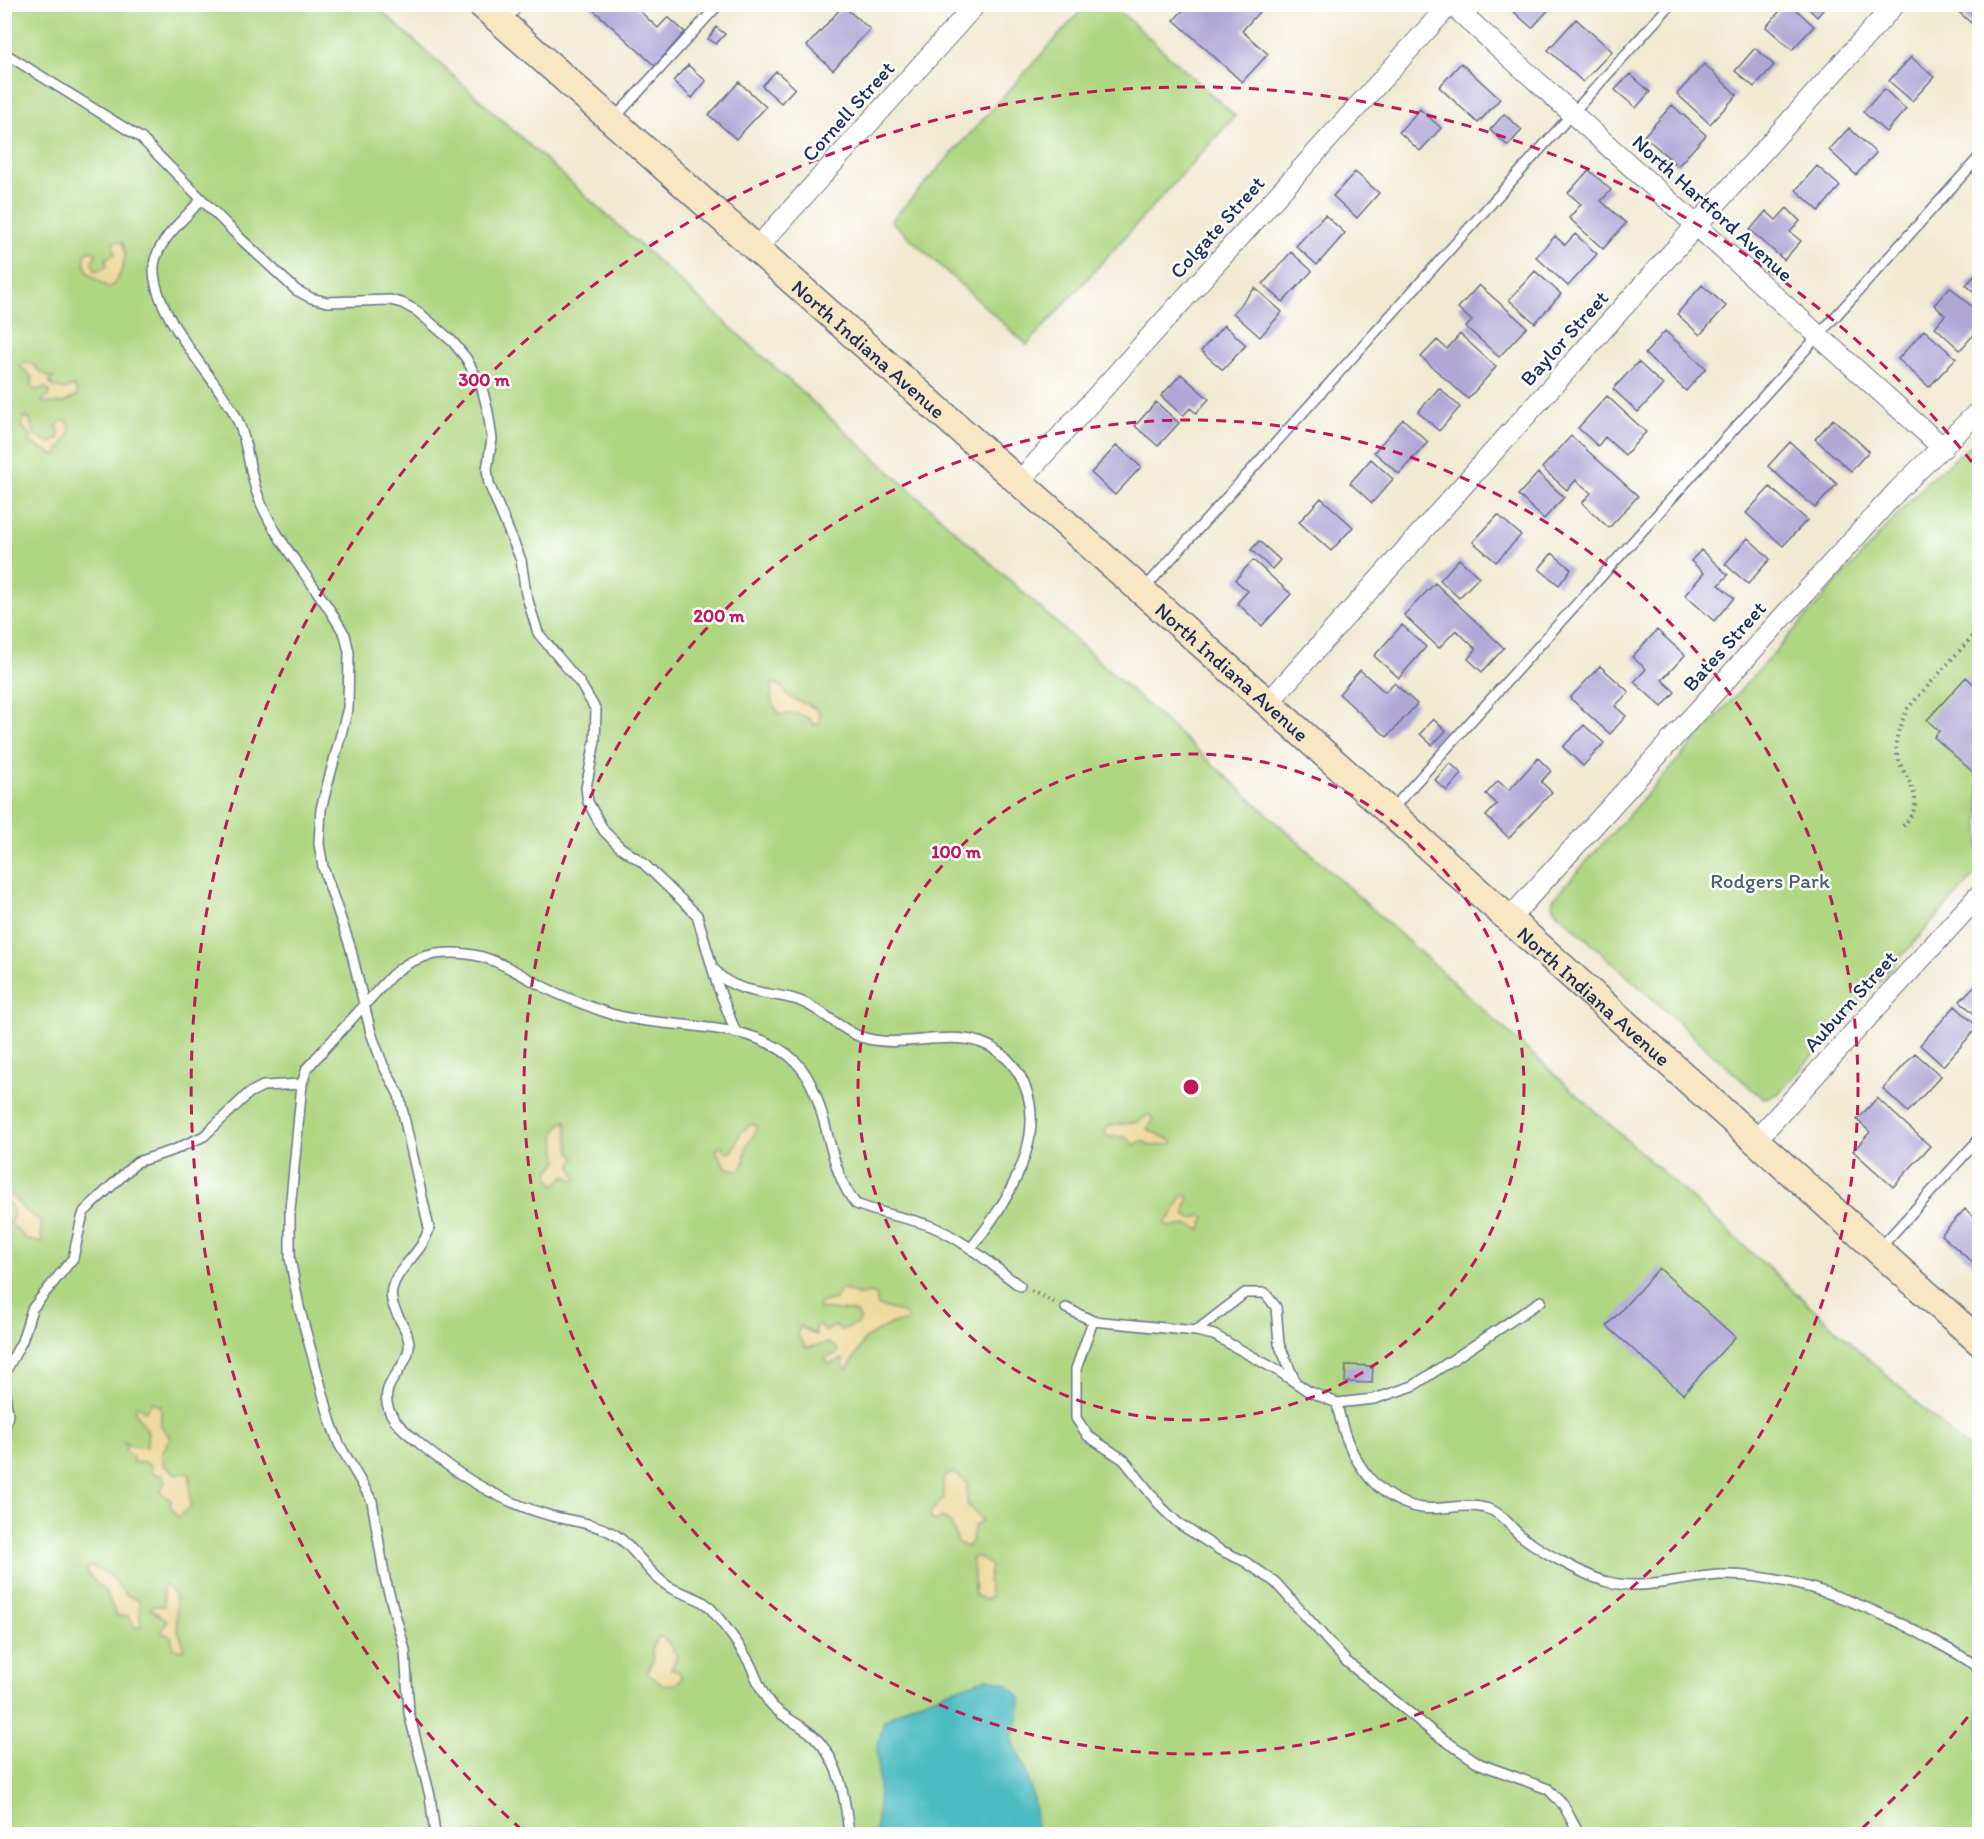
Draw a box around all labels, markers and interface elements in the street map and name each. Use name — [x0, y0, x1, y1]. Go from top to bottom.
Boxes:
street label: Cornell Street — [796, 56, 900, 166]
street label: North Hartford Avenue — [1627, 129, 1799, 287]
street label: Colgate Street — [1164, 170, 1270, 283]
street label: North Indiana Avenue — [787, 274, 951, 423]
street label: Baylor Street — [1515, 285, 1613, 391]
text: 300 m — [458, 369, 510, 391]
street label: Bates Street — [1677, 596, 1771, 696]
street label: North Indiana Avenue — [1150, 597, 1314, 746]
text: 200 m — [694, 605, 745, 627]
text: 100 m — [931, 841, 982, 863]
park label: Rodgers Park — [1710, 868, 1830, 893]
street label: North Indiana Avenue — [1513, 921, 1676, 1071]
street label: Auburn Street — [1798, 945, 1902, 1057]
centre of rings — [1181, 1077, 1201, 1097]

